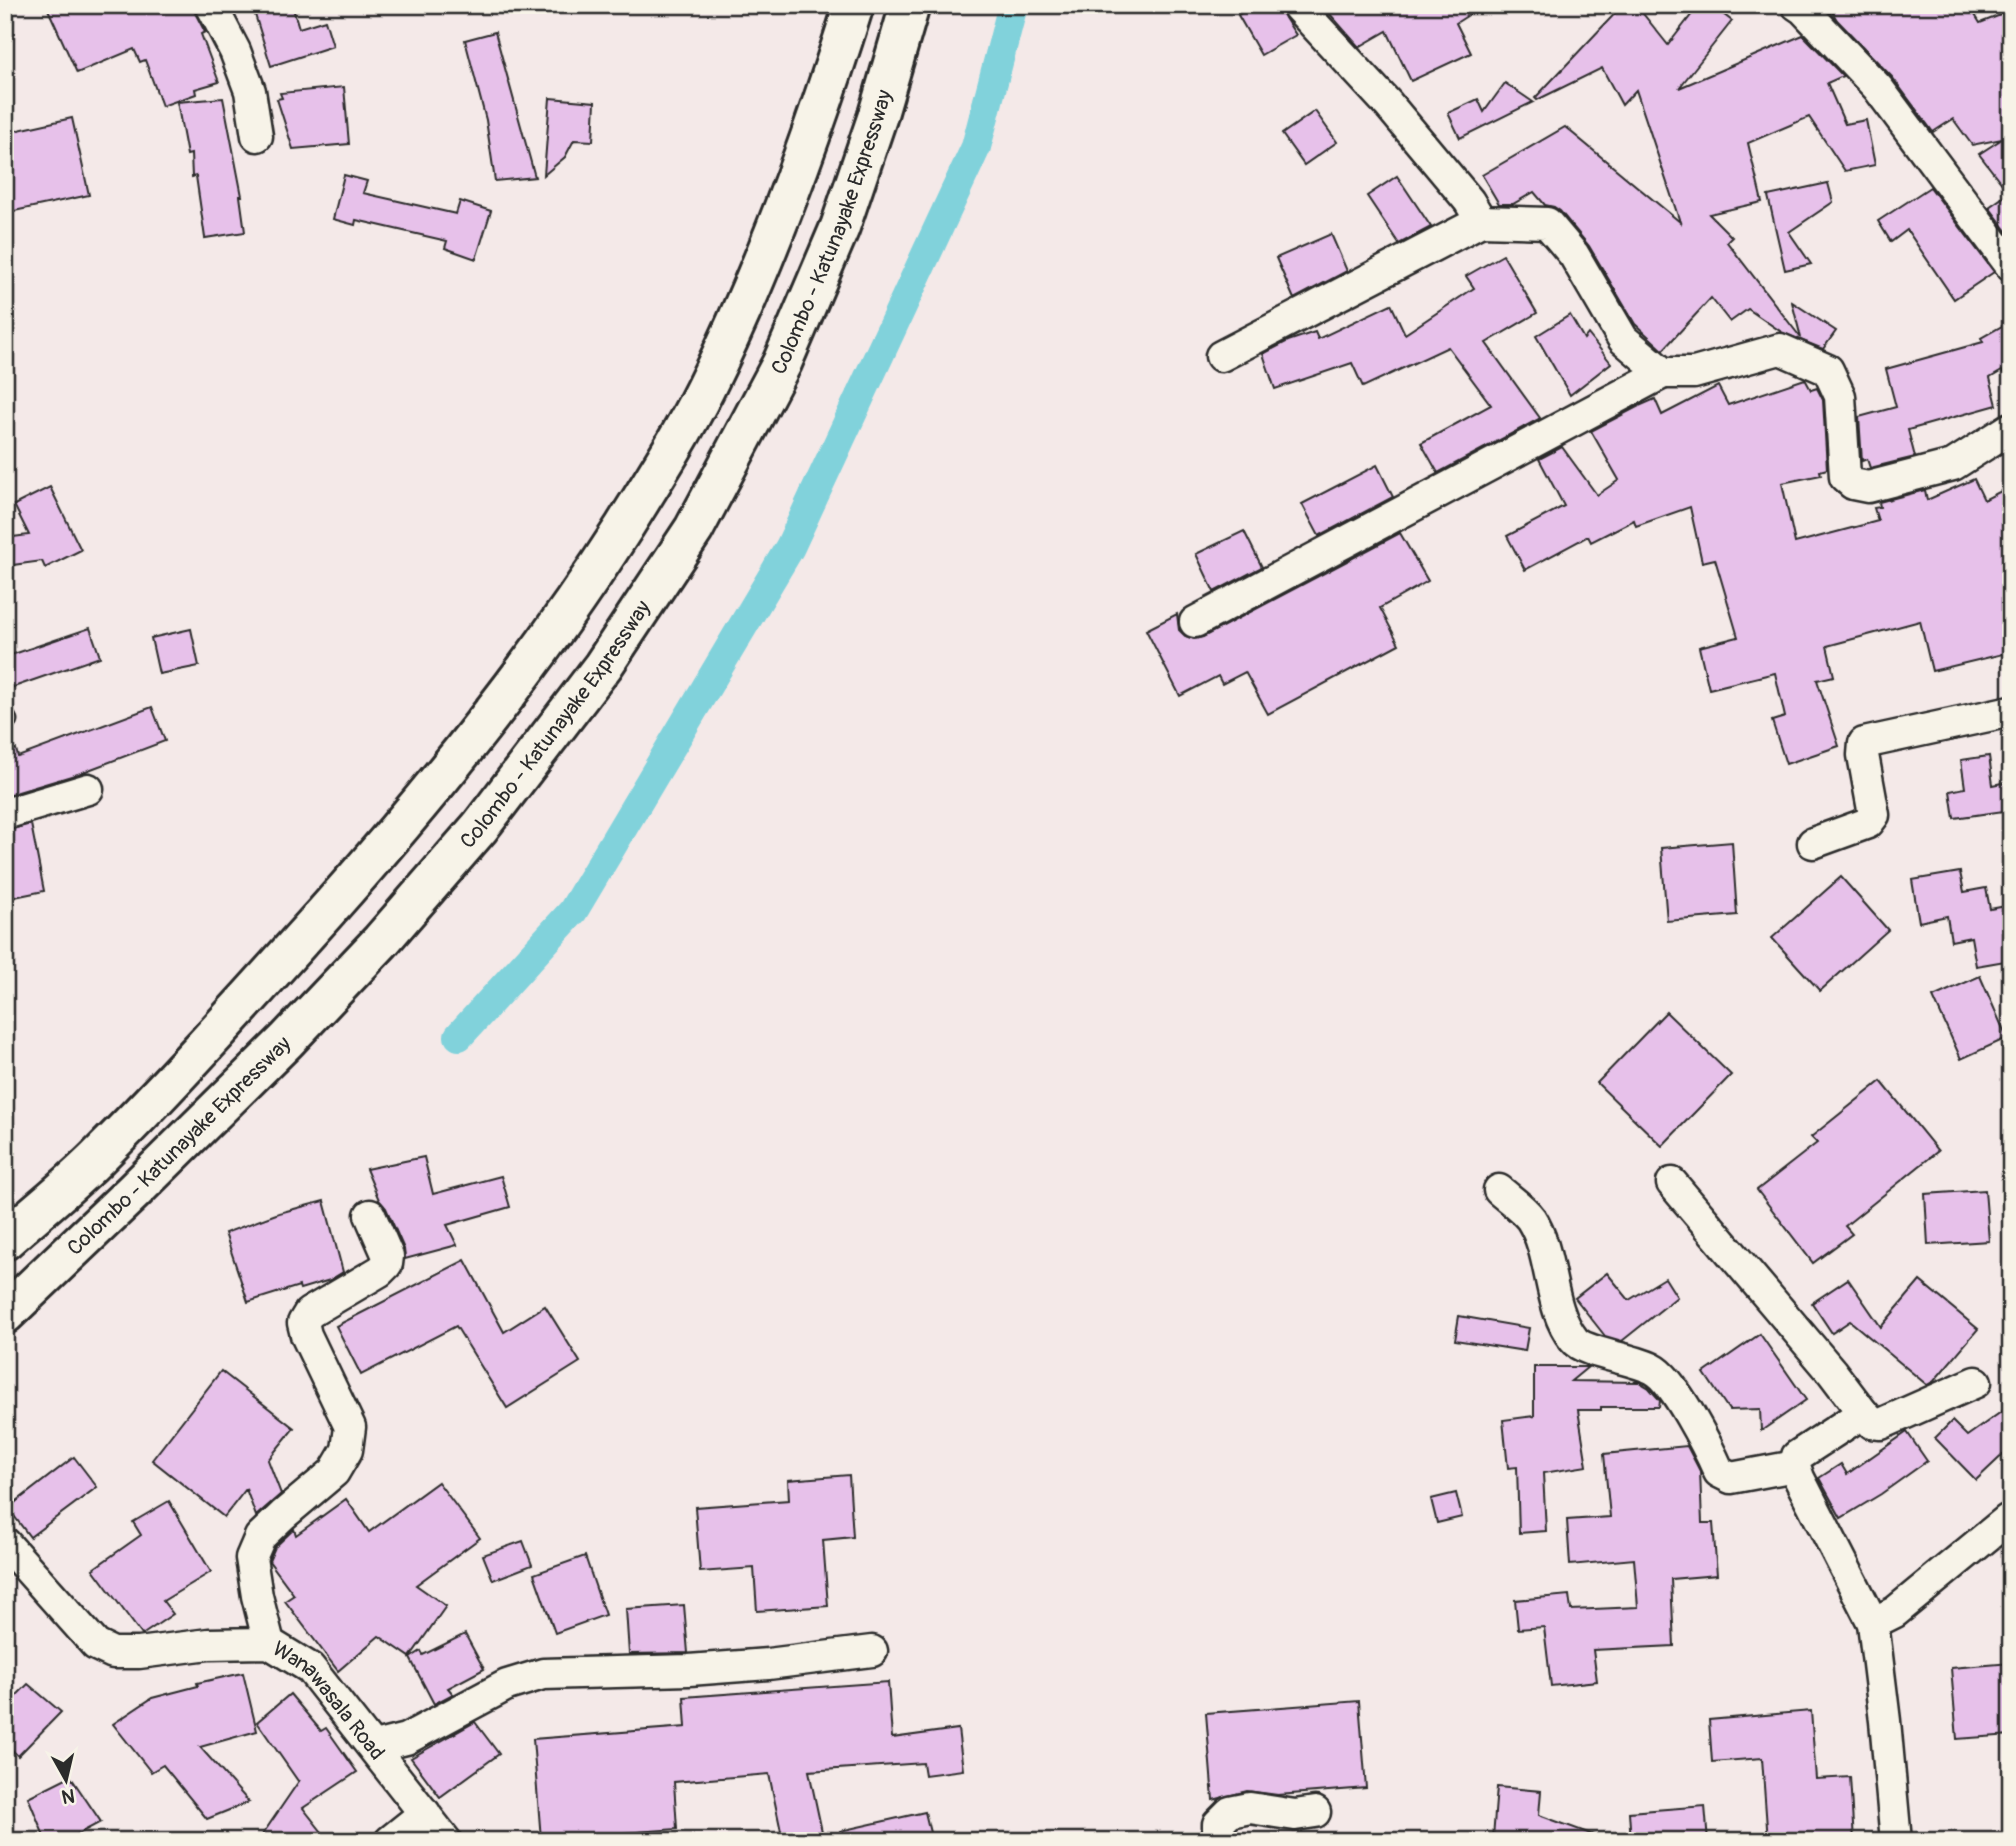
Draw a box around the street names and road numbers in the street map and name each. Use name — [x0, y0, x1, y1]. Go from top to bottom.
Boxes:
street label: Colombo - Katunayake Expressway — [765, 87, 898, 379]
street label: Colombo - Katunayake Expressway — [454, 595, 657, 854]
street label: Colombo - Katunayake Expressway — [62, 1031, 297, 1262]
street label: Wanawasala Road — [267, 1635, 390, 1766]

